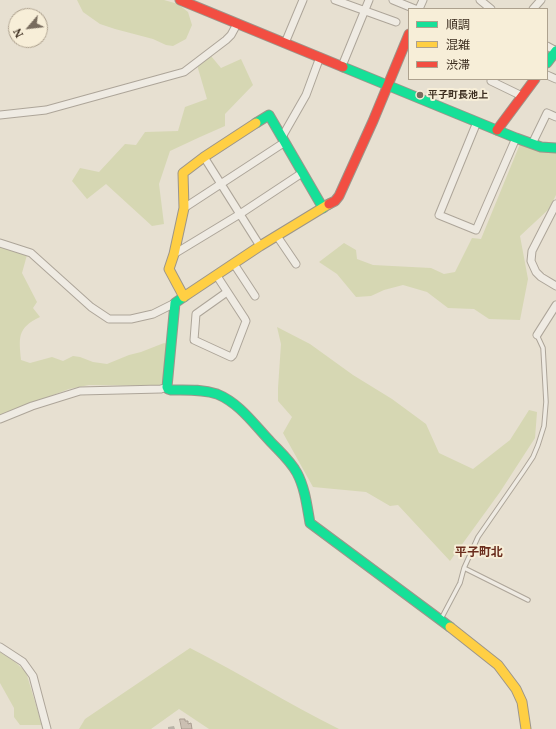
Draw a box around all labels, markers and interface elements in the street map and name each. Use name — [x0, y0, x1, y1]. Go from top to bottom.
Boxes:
north arrow — [8, 8, 48, 48]
legend — [408, 8, 548, 80]
text: 順調 — [446, 16, 470, 33]
text: N — [9, 26, 27, 41]
text: 混雑 — [446, 36, 470, 53]
text: 渋滞 — [446, 56, 470, 73]
place label: 平子町長池上 — [428, 89, 488, 101]
marker: 平子町長池上 — [415, 90, 425, 100]
district label: 平子町北 — [455, 546, 503, 560]

